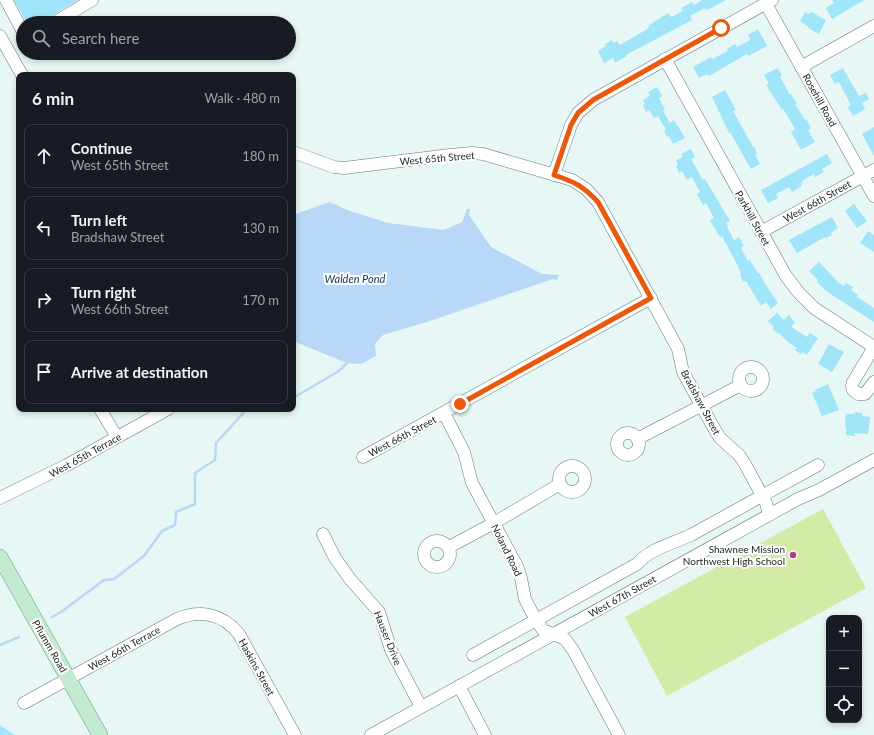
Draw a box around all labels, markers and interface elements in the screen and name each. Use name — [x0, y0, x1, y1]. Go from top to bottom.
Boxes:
search box — [16, 16, 296, 60]
route start — [712, 19, 730, 37]
icon: search — [30, 27, 52, 49]
text: Search here — [62, 29, 139, 47]
street label: Rosehill Road — [801, 71, 839, 129]
text: 6 min — [32, 88, 74, 109]
text: Walk · 480 m — [204, 90, 280, 106]
text: Continue — [71, 139, 132, 157]
icon: ahead — [33, 145, 55, 167]
text: 180 m — [242, 148, 279, 164]
street label: West 65th Street — [399, 149, 475, 167]
text: West 65th Street — [71, 157, 169, 173]
street label: West 66th Street — [781, 177, 853, 224]
street label: Parkhill Street — [733, 188, 773, 248]
text: Turn left — [71, 211, 127, 229]
icon: left — [33, 217, 55, 239]
text: 130 m — [242, 220, 279, 236]
text: Bradshaw Street — [71, 229, 164, 245]
water label: Walden Pond — [325, 272, 386, 285]
text: Turn right — [71, 283, 136, 301]
icon: right — [33, 289, 55, 311]
text: 170 m — [242, 292, 279, 308]
text: West 66th Street — [71, 301, 169, 317]
icon: arrive — [33, 361, 55, 383]
text: Arrive at destination — [71, 363, 208, 381]
street label: Bradshaw Street — [679, 367, 723, 437]
route end — [451, 395, 469, 413]
street label: West 66th Street — [366, 413, 438, 459]
street label: West 65th Terrace — [47, 430, 123, 480]
street label: Noland Road — [489, 522, 525, 578]
place label: Shawnee Mission Northwest High School — [683, 543, 785, 567]
marker: Shawnee Mission Northwest High School — [788, 550, 798, 560]
street label: West 67th Street — [586, 572, 658, 619]
street label: Hauser Drive — [372, 609, 404, 667]
map controls — [826, 615, 862, 723]
button: + — [826, 615, 862, 651]
street label: Pflumm Road — [30, 618, 70, 674]
street label: West 66th Terrace — [86, 623, 162, 673]
street label: Haskins Street — [236, 637, 278, 698]
button: − — [826, 651, 862, 687]
button: locate — [826, 687, 862, 723]

